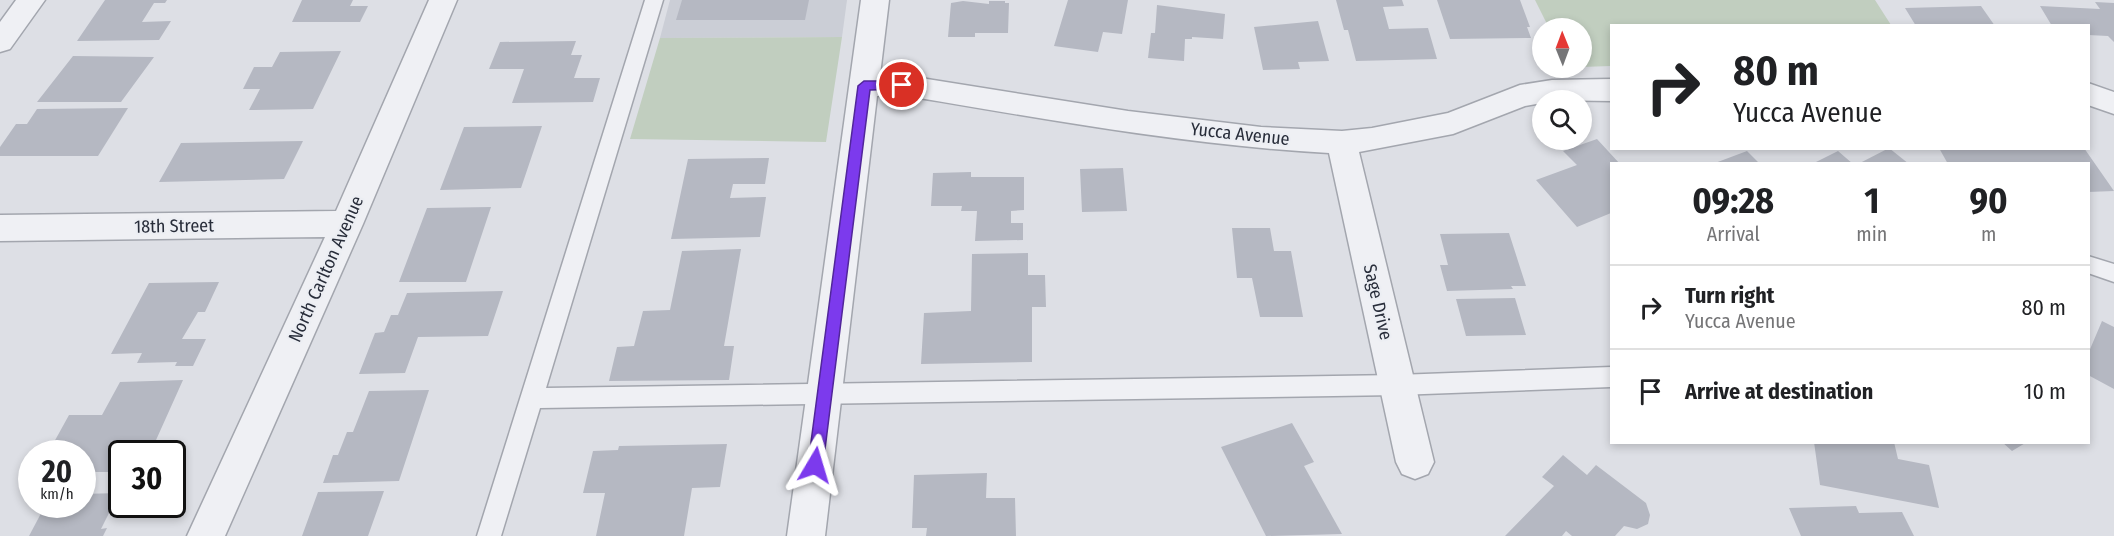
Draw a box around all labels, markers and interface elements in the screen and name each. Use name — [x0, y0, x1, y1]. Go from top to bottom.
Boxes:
north arrow — [1532, 18, 1592, 78]
map controls — [1532, 18, 1592, 150]
text: 80 m — [1733, 46, 1819, 96]
icon: right — [1634, 48, 1712, 126]
pin — [876, 59, 927, 110]
icon: arrive — [885, 68, 918, 101]
button: search — [1532, 90, 1592, 150]
text: Yucca Avenue — [1733, 97, 1882, 129]
street label: Yucca Avenue — [1189, 118, 1291, 150]
text: 09:28 — [1692, 179, 1774, 223]
text: 1 — [1864, 179, 1879, 223]
text: 90 — [1969, 179, 2008, 223]
street label: North Carlton Avenue — [284, 192, 368, 346]
street label: 18th Street — [134, 214, 214, 238]
text: Arrival — [1707, 222, 1760, 246]
text: min — [1856, 222, 1887, 246]
text: m — [1981, 222, 1996, 246]
street label: Sage Drive — [1359, 262, 1397, 342]
text: Turn right — [1685, 282, 1774, 309]
icon: right — [1634, 291, 1667, 324]
text: 80 m — [2021, 294, 2066, 321]
text: Yucca Avenue — [1685, 309, 1796, 333]
icon: arrive — [1634, 375, 1667, 408]
text: Arrive at destination — [1685, 378, 1873, 405]
text: 10 m — [2024, 378, 2066, 405]
position arrow — [783, 433, 847, 497]
speed limit sign: 30 — [108, 440, 186, 518]
text: 20 — [42, 454, 72, 490]
text: km/h — [40, 485, 74, 503]

